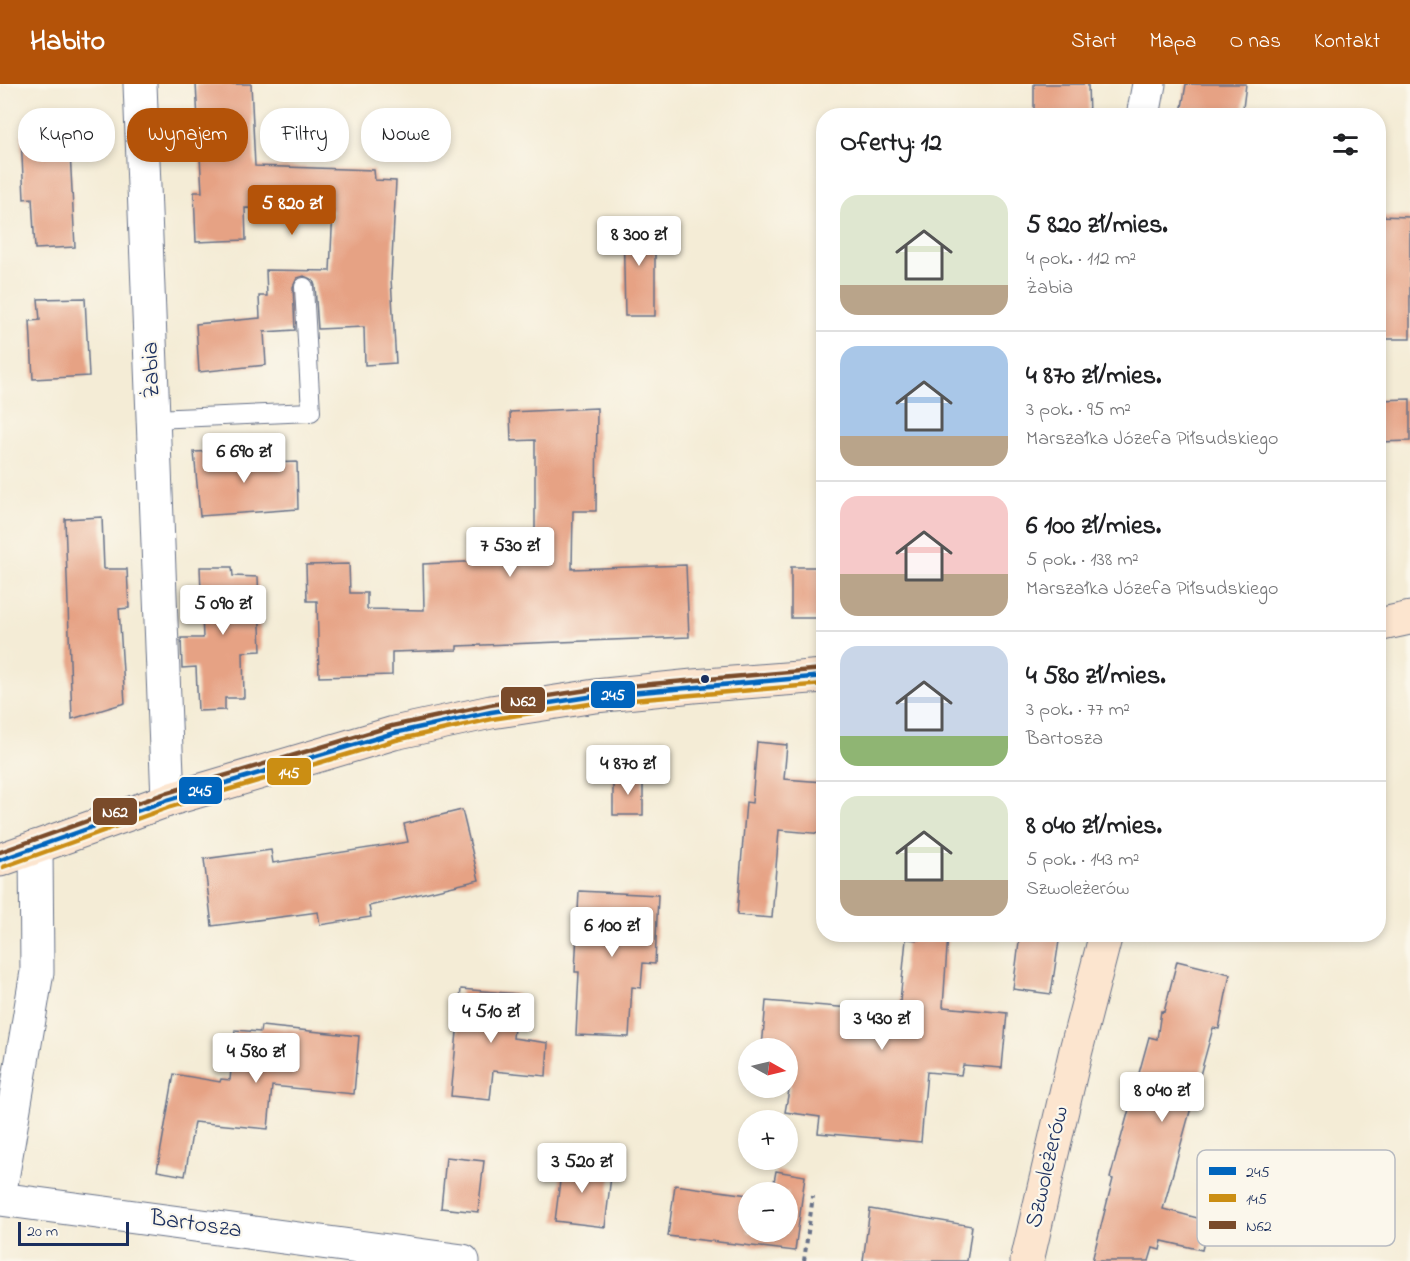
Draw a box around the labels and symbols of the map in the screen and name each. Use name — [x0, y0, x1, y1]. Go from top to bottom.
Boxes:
pin: 5 820 zł — [230, 185, 354, 236]
pin: 8 300 zł — [577, 216, 701, 267]
street label: Żabia — [134, 341, 170, 399]
pin: 6 690 zł — [182, 433, 306, 484]
pin: 7 530 zł — [448, 527, 572, 578]
pin: 5 090 zł — [161, 585, 285, 636]
unlabelled marker — [699, 673, 711, 685]
line badge: 245 — [590, 680, 636, 709]
text: 245 — [600, 684, 626, 708]
line badge: N62 — [500, 686, 546, 714]
text: N62 — [510, 690, 536, 714]
pin: 4 870 zł — [566, 745, 690, 796]
line badge: 145 — [266, 757, 312, 786]
text: 145 — [279, 762, 300, 786]
line badge: 245 — [178, 776, 223, 805]
text: 245 — [187, 780, 213, 804]
line badge: N62 — [92, 797, 138, 826]
text: N62 — [102, 801, 128, 825]
pin: 6 100 zł — [550, 907, 674, 958]
pin: 4 510 zł — [429, 993, 553, 1044]
pin: 3 430 zł — [820, 1000, 944, 1051]
pin: 4 580 zł — [194, 1033, 318, 1084]
north arrow — [738, 1038, 798, 1098]
pin: 8 040 zł — [1100, 1072, 1224, 1123]
street label: Szwoleżerów — [1017, 1103, 1079, 1231]
pin: 3 520 zł — [520, 1143, 644, 1194]
legend — [1197, 1150, 1395, 1246]
text: 245 — [1246, 1161, 1270, 1185]
text: 145 — [1246, 1188, 1267, 1212]
street label: Bartosza — [147, 1201, 244, 1249]
text: N62 — [1246, 1215, 1272, 1239]
scale bar — [18, 1219, 129, 1246]

